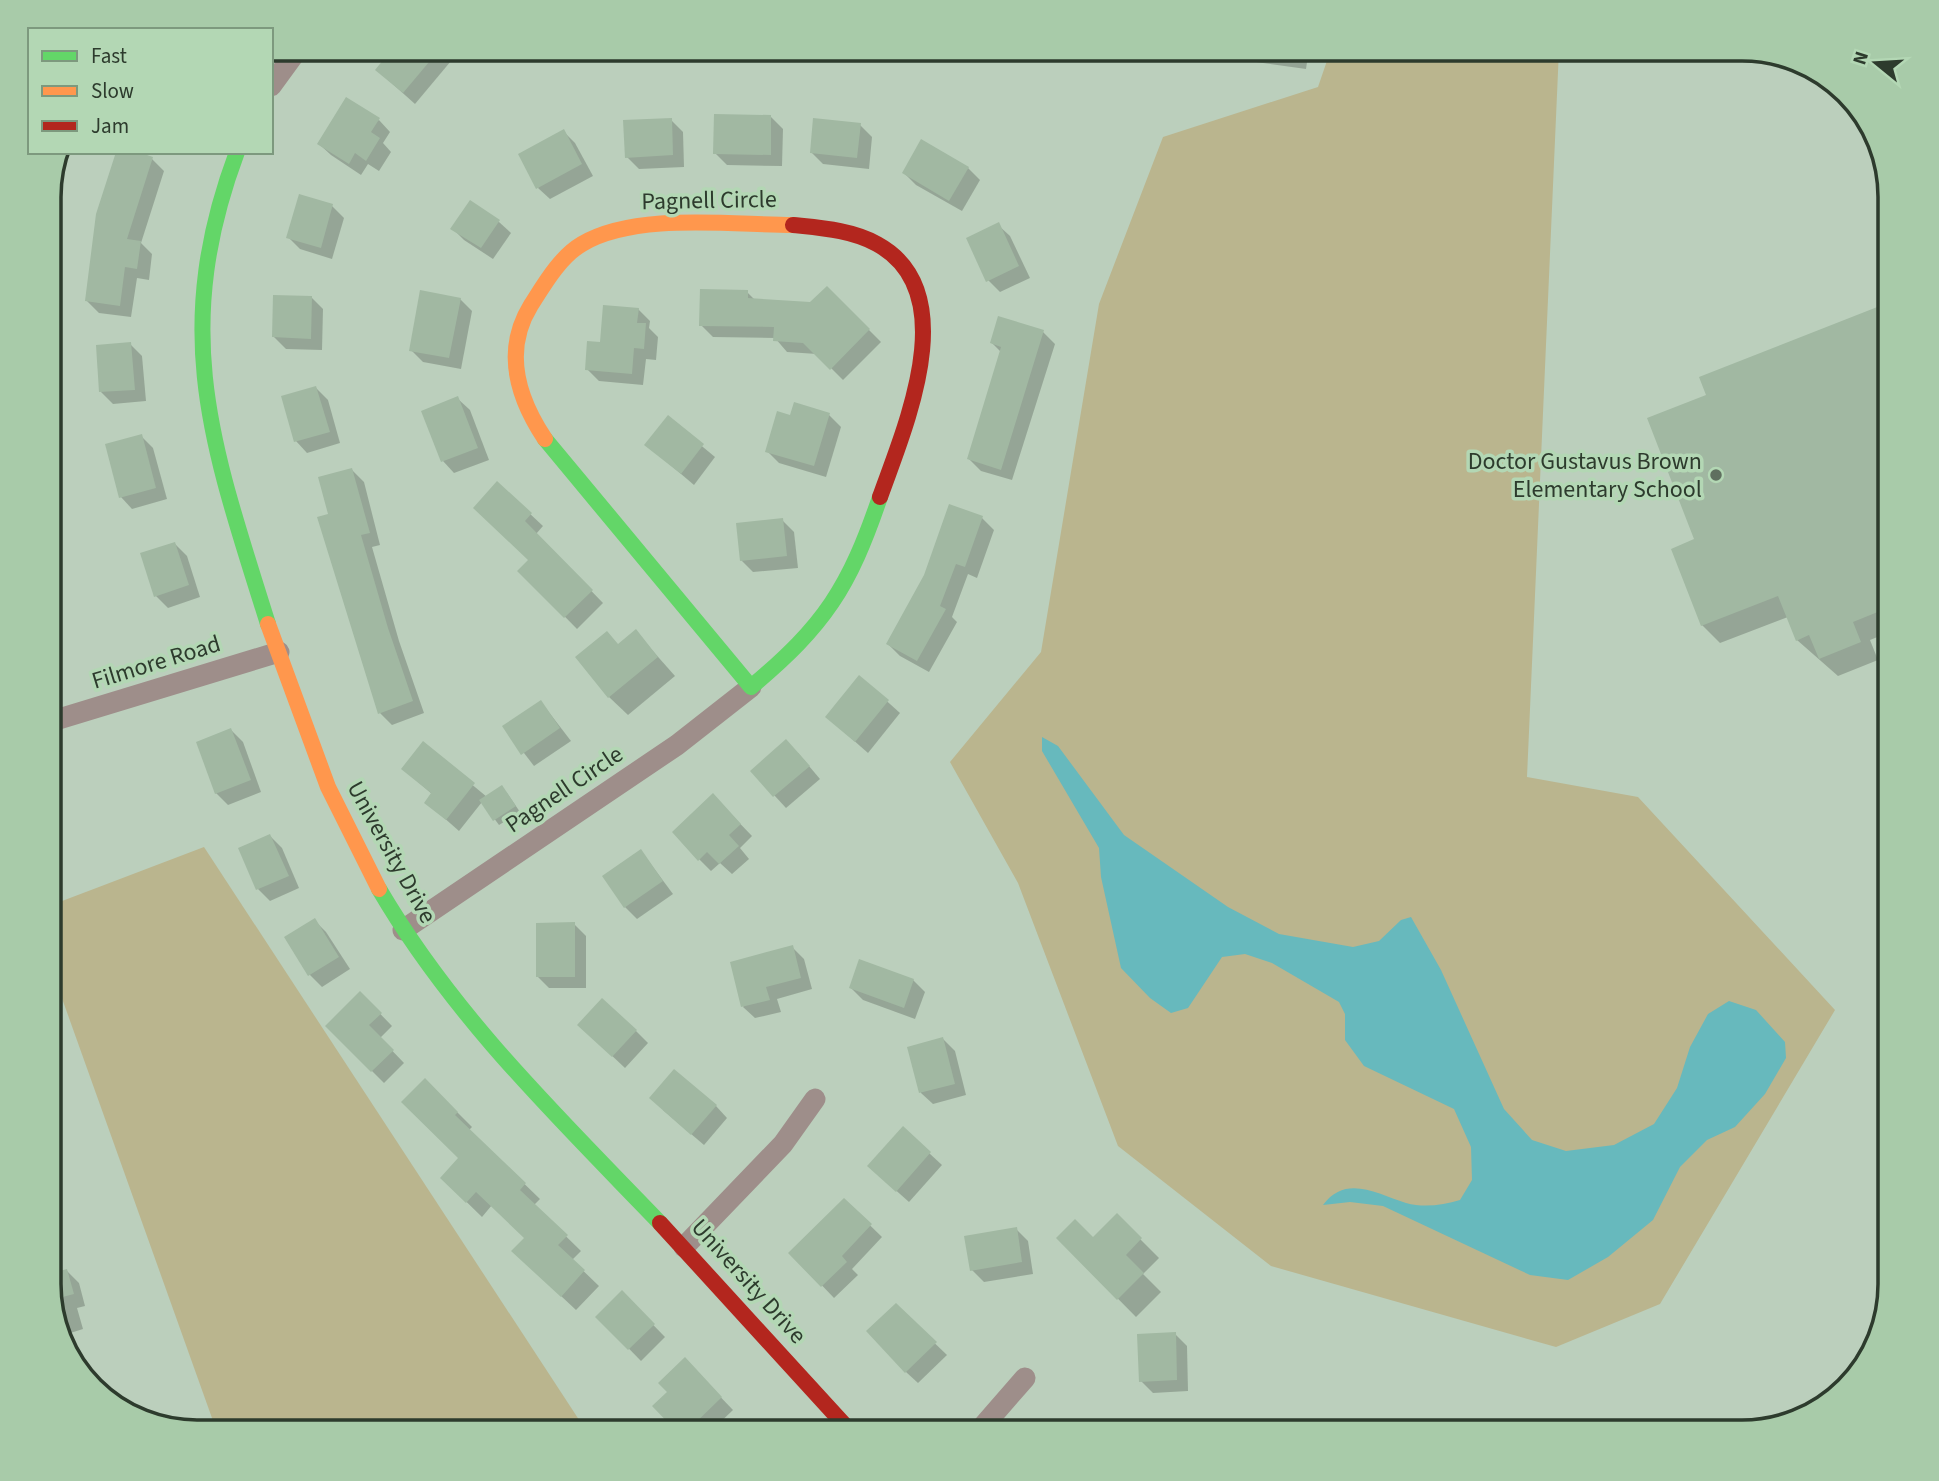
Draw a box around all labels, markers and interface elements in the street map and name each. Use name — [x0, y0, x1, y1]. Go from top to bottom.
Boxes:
legend — [28, 28, 273, 154]
north arrow — [1841, 28, 1911, 98]
text: Fast — [91, 41, 127, 71]
text: N — [1846, 48, 1876, 68]
text: Slow — [91, 76, 134, 106]
text: Jam — [91, 111, 129, 141]
street label: Pagnell Circle — [641, 182, 777, 219]
place label: Doctor Gustavus Brown Elementary School — [1468, 444, 1702, 507]
marker: Doctor Gustavus Brown Elementary School — [1708, 467, 1724, 483]
street label: Filmore Road — [87, 626, 225, 699]
street label: Pagnell Circle — [498, 737, 630, 842]
street label: University Drive — [338, 775, 445, 930]
street label: University Drive — [683, 1211, 814, 1352]

